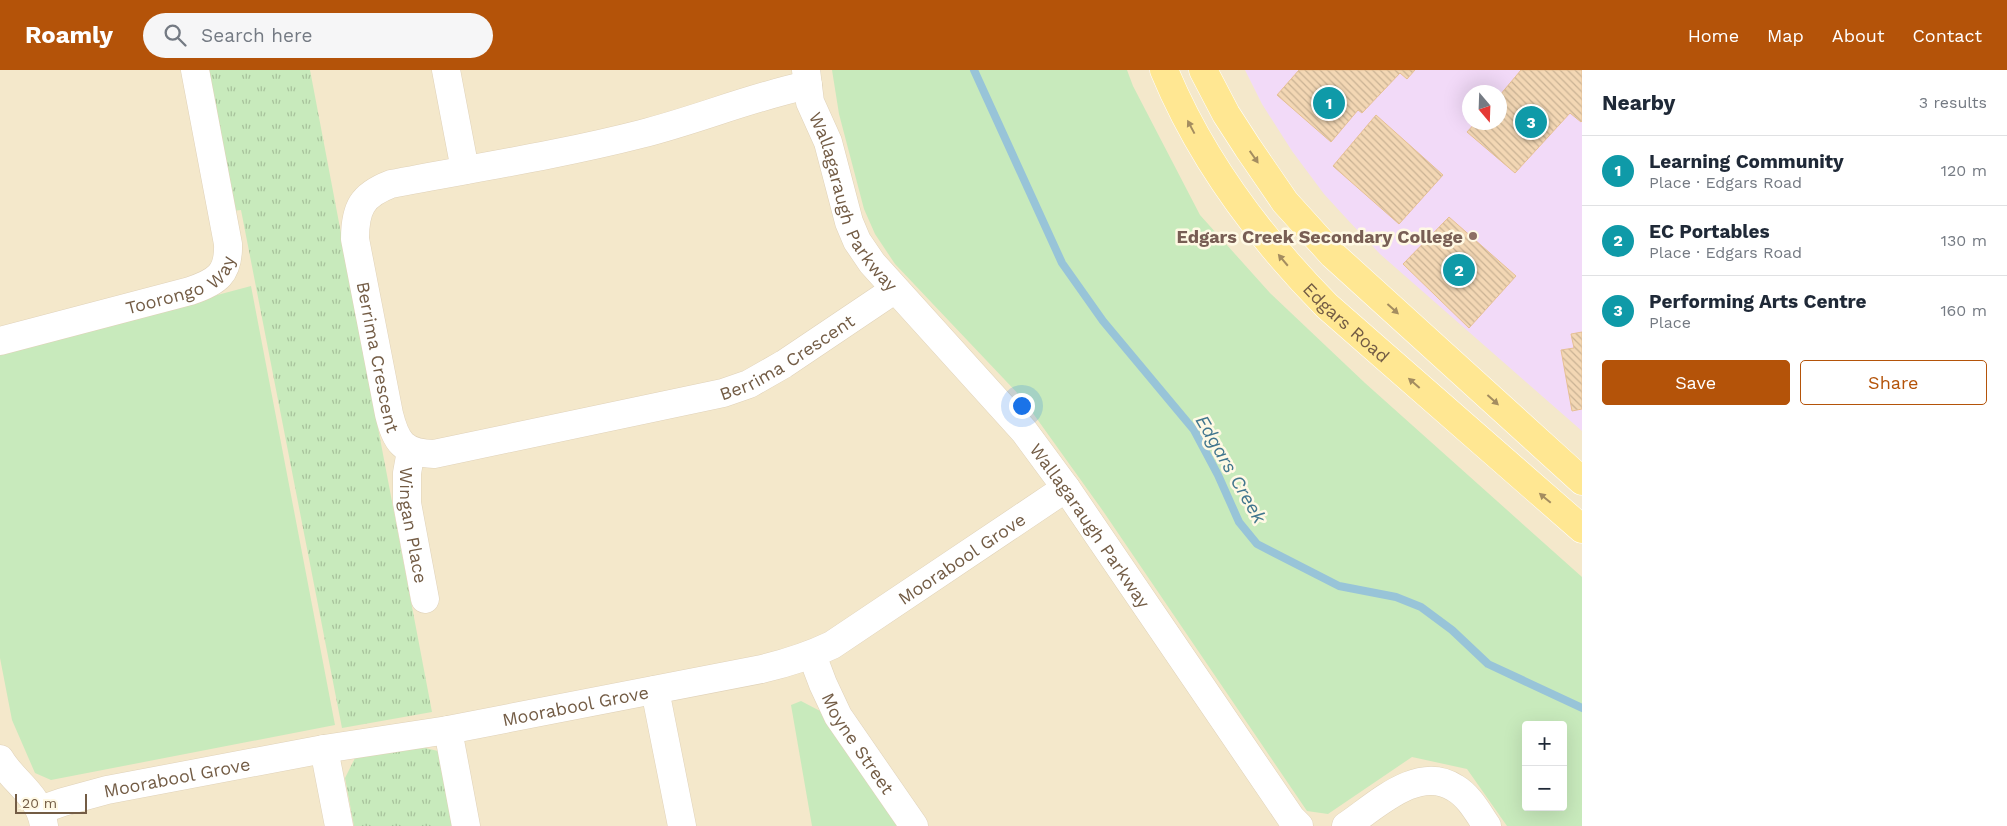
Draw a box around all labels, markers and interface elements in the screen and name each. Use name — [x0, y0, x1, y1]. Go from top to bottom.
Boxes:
search box — [143, 13, 493, 58]
text: Roamly — [25, 21, 113, 49]
icon: search — [161, 21, 189, 49]
text: Search here — [201, 24, 312, 47]
text: Home — [1688, 25, 1739, 46]
text: Map — [1767, 25, 1804, 46]
text: About — [1832, 25, 1884, 46]
text: Contact — [1912, 25, 1982, 46]
pin: 1 — [1313, 84, 1345, 122]
north arrow — [1462, 85, 1507, 130]
text: Nearby — [1602, 90, 1675, 115]
text: 3 results — [1919, 93, 1987, 112]
pin: 3 — [1515, 103, 1547, 141]
street label: Wallagaraugh Parkway — [805, 109, 903, 296]
one-way arrow — [1187, 120, 1195, 134]
text: Learning Community — [1649, 150, 1844, 173]
one-way arrow — [1249, 151, 1259, 164]
text: 1 — [1615, 161, 1621, 180]
text: 120 m — [1941, 161, 1987, 180]
text: Place · Edgars Road — [1649, 173, 1802, 192]
text: EC Portables — [1649, 220, 1770, 243]
place label: Edgars Creek Secondary College — [1177, 226, 1463, 247]
marker: Edgars Creek Secondary College — [1467, 230, 1479, 242]
text: 2 — [1613, 231, 1623, 250]
text: 130 m — [1941, 231, 1987, 250]
text: Place · Edgars Road — [1649, 243, 1802, 262]
pin: 2 — [1443, 251, 1475, 289]
street label: Toorongo Way — [123, 253, 238, 318]
one-way arrow — [1277, 254, 1288, 267]
street label: Edgars Road — [1299, 278, 1394, 366]
street label: Berrima Crescent — [353, 280, 404, 436]
text: Performing Arts Centre — [1649, 290, 1867, 313]
text: 3 — [1613, 301, 1623, 320]
text: 160 m — [1940, 301, 1987, 320]
one-way arrow — [1386, 303, 1398, 315]
street label: Berrima Crescent — [716, 309, 858, 404]
text: Place — [1649, 313, 1691, 332]
button: Save — [1602, 360, 1790, 405]
button: Share — [1800, 360, 1987, 405]
one-way arrow — [1407, 378, 1420, 389]
your location — [1009, 393, 1035, 419]
one-way arrow — [1486, 394, 1498, 406]
water label: Edgars Creek — [1191, 411, 1272, 528]
street label: Wallagaraugh Parkway — [1026, 439, 1155, 612]
street label: Wingan Place — [396, 467, 432, 585]
one-way arrow — [1538, 492, 1551, 503]
street label: Moorabool Grove — [894, 508, 1029, 608]
street label: Moorabool Grove — [500, 681, 650, 730]
street label: Moyne Street — [818, 689, 899, 798]
map controls — [1522, 721, 1567, 811]
button: + — [1522, 721, 1567, 766]
street label: Moorabool Grove — [102, 753, 252, 801]
button: − — [1522, 766, 1567, 811]
scale bar — [15, 791, 88, 814]
text: 20 m — [22, 795, 57, 811]

